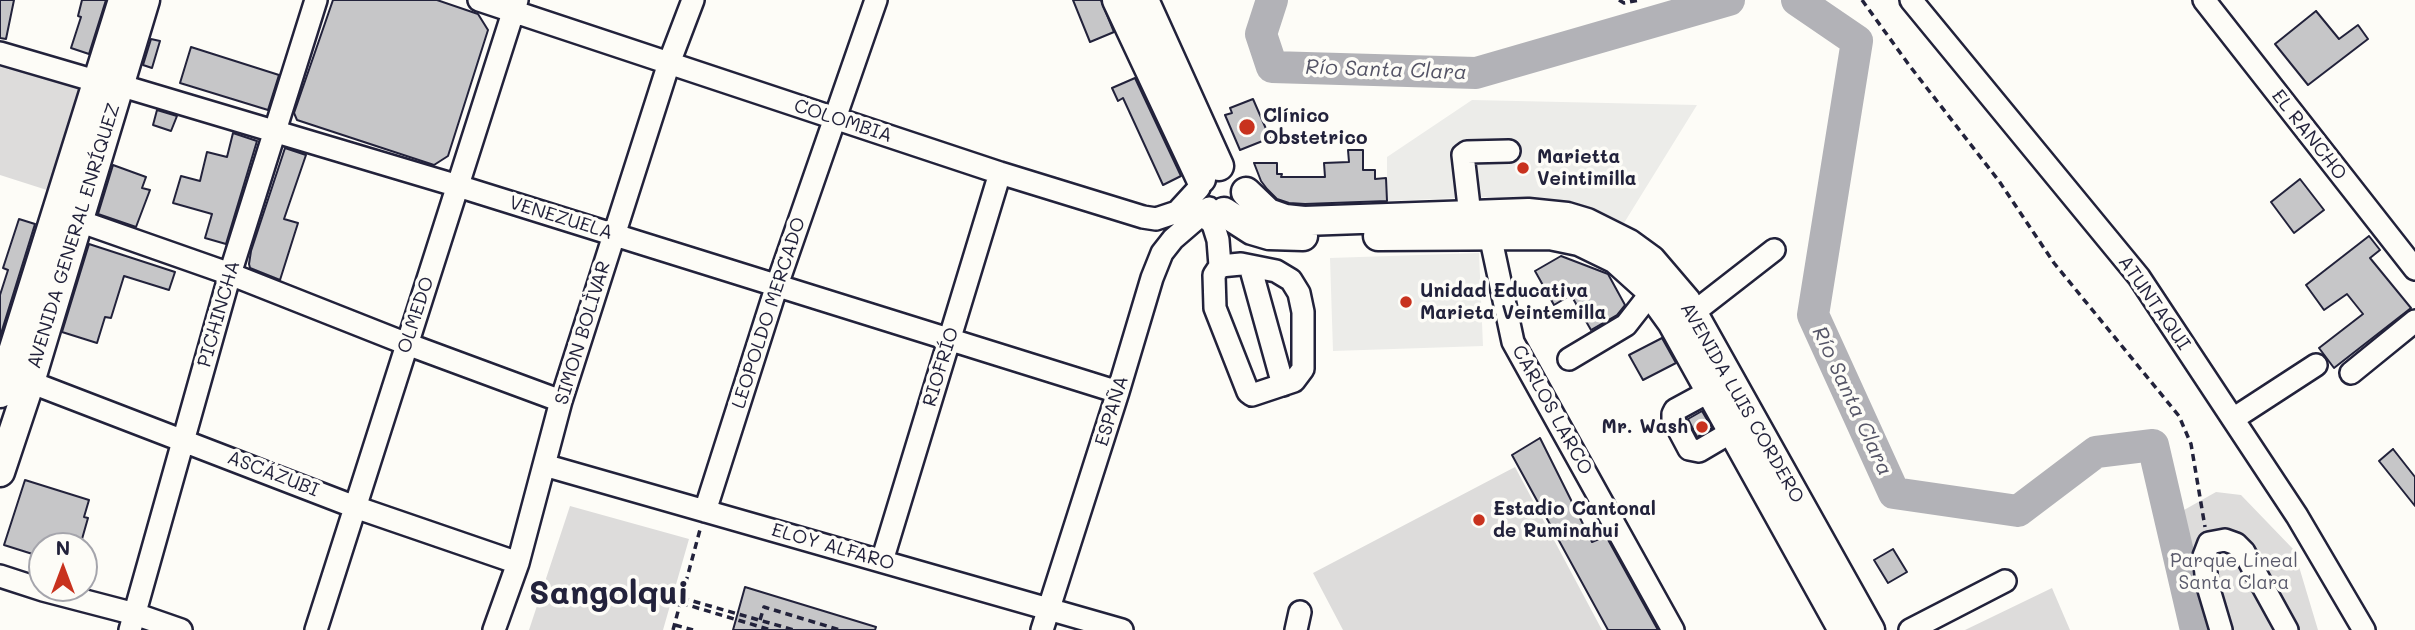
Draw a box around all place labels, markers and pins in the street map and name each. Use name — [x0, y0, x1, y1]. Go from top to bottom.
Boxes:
place label: Clínico Obstetrico — [1263, 105, 1367, 149]
marker: Clínico Obstetrico — [1237, 117, 1257, 137]
place label: Marietta Veintimilla — [1537, 146, 1637, 190]
marker: Marietta Veintimilla — [1515, 160, 1531, 176]
place label: Unidad Educativa Marieta Veintemilla — [1420, 280, 1606, 324]
marker: Unidad Educativa Marieta Veintemilla — [1398, 294, 1414, 310]
place label: Mr. Wash — [1602, 416, 1688, 438]
marker: Mr. Wash — [1694, 419, 1710, 435]
place label: Estadio Cantonal de Ruminahui — [1493, 498, 1656, 542]
marker: Estadio Cantonal de Ruminahui — [1471, 512, 1487, 528]

